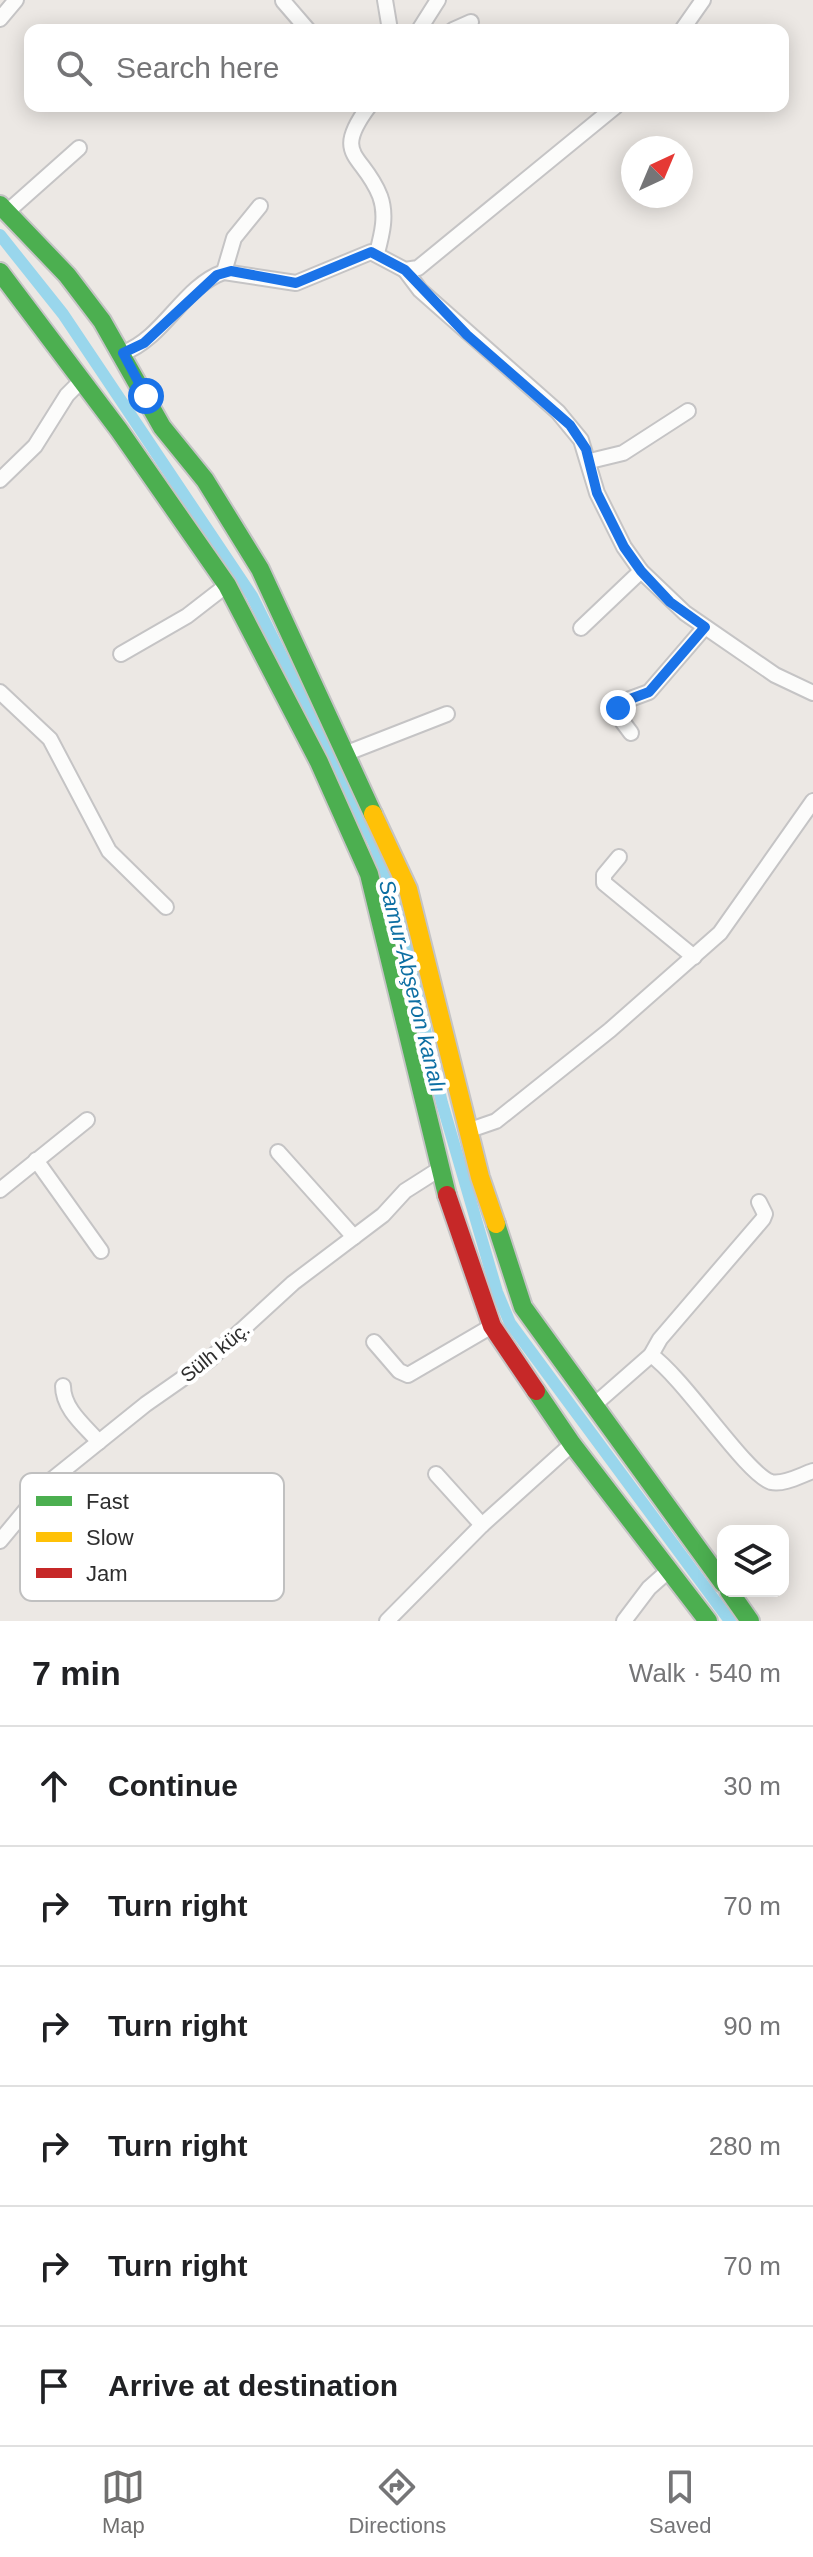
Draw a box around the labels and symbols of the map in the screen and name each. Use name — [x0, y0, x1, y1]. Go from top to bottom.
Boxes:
north arrow — [621, 136, 693, 208]
route start — [128, 378, 164, 414]
route end — [600, 690, 636, 726]
water label: Samur-Abşeron kanalı — [374, 877, 451, 1095]
street label: Sülh küç. — [176, 1318, 254, 1386]
legend — [20, 1473, 284, 1601]
text: Fast — [86, 1489, 129, 1514]
text: Slow — [86, 1525, 134, 1550]
text: Jam — [86, 1561, 128, 1586]

